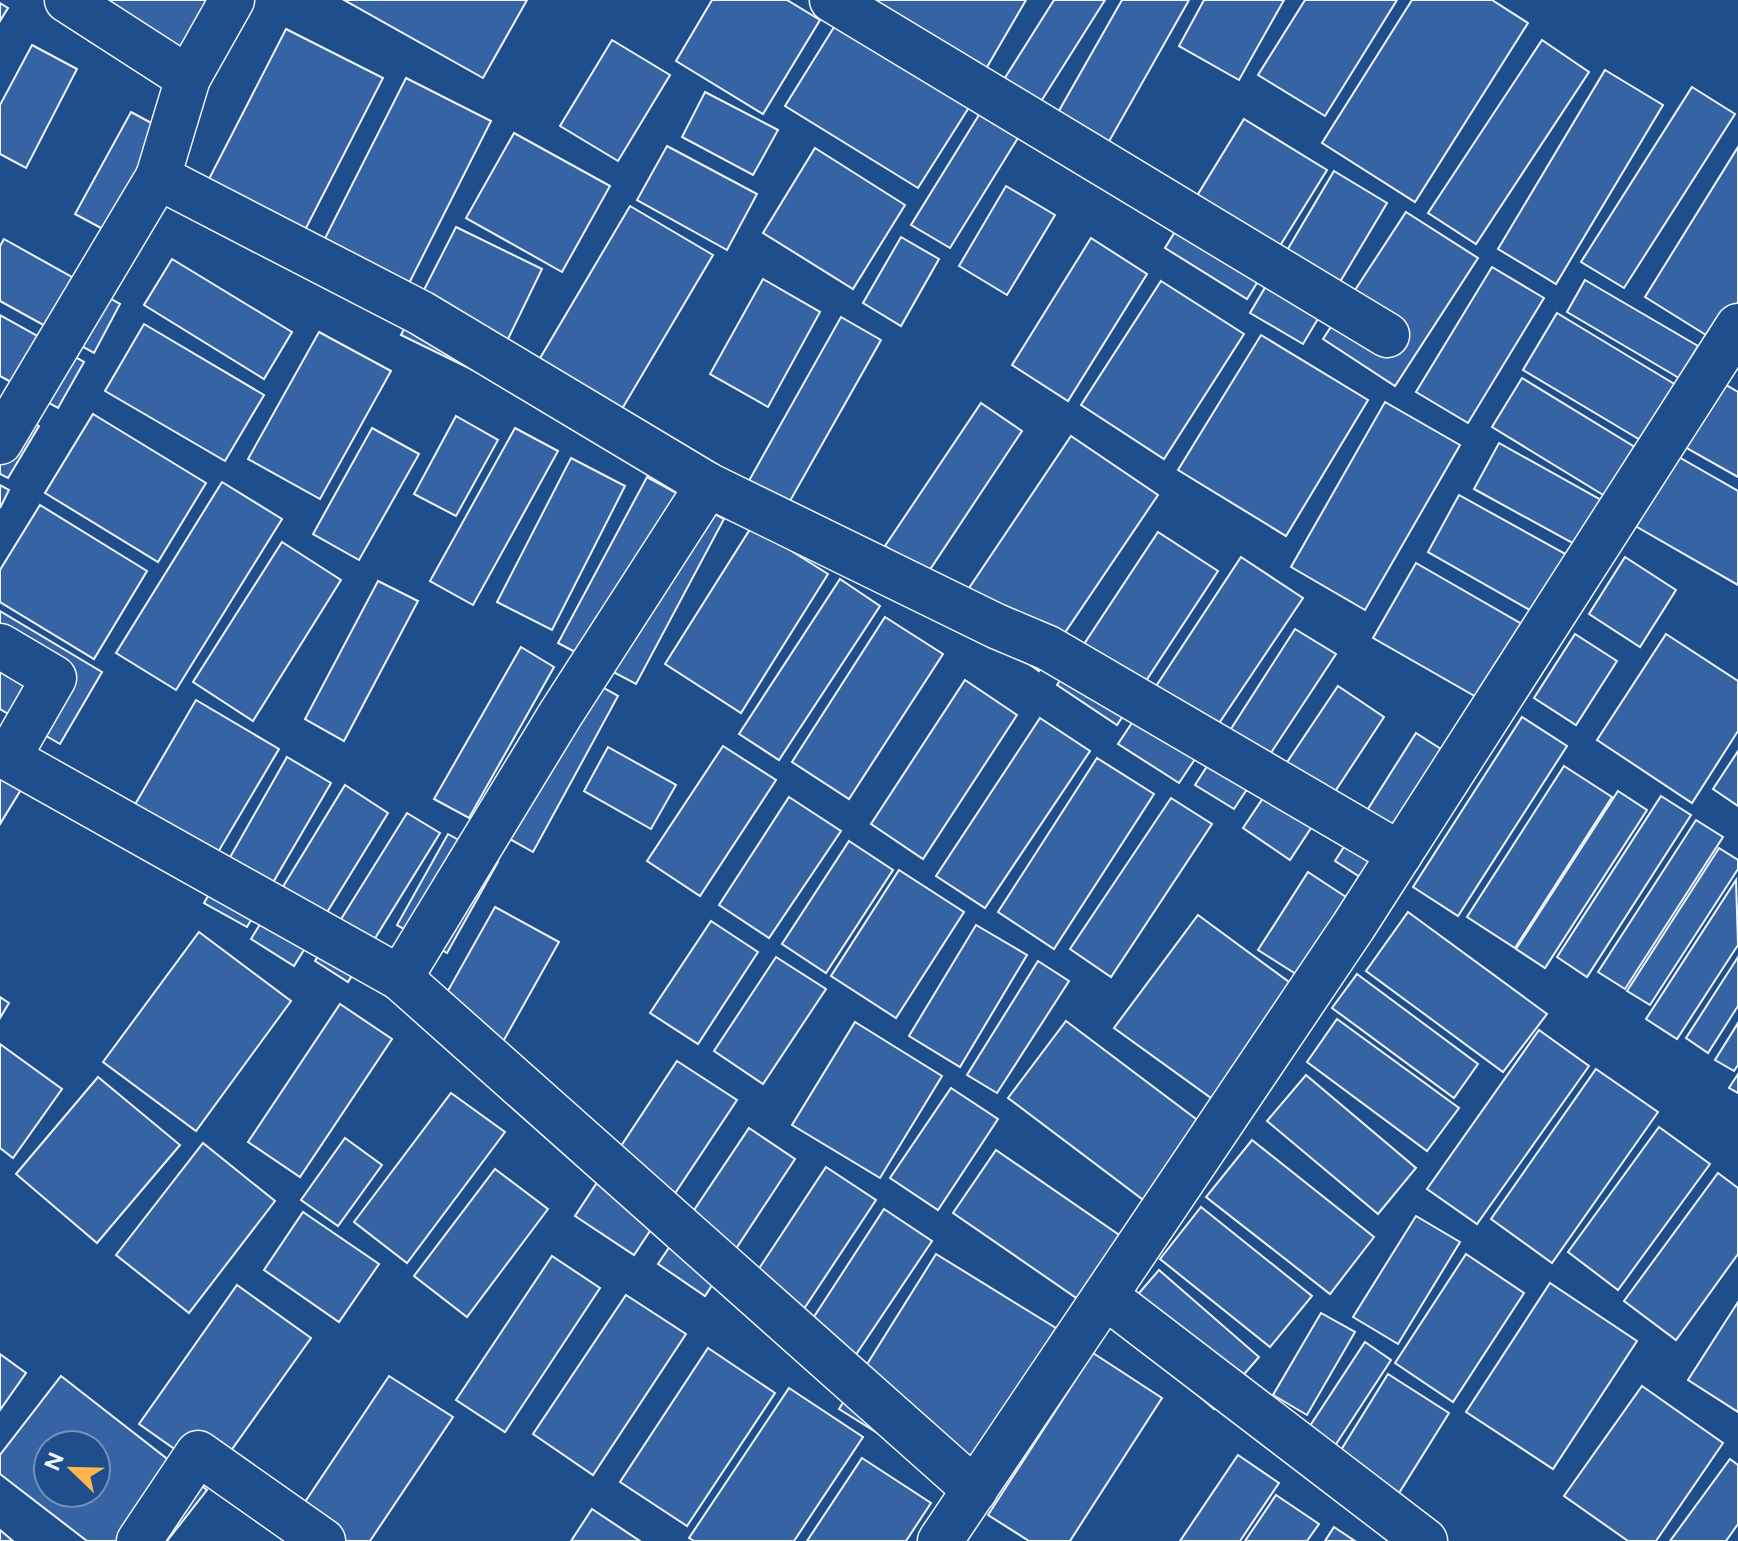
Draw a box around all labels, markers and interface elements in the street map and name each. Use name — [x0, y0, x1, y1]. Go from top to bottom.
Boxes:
north arrow — [32, 1429, 112, 1509]
text: N — [38, 1448, 70, 1474]

